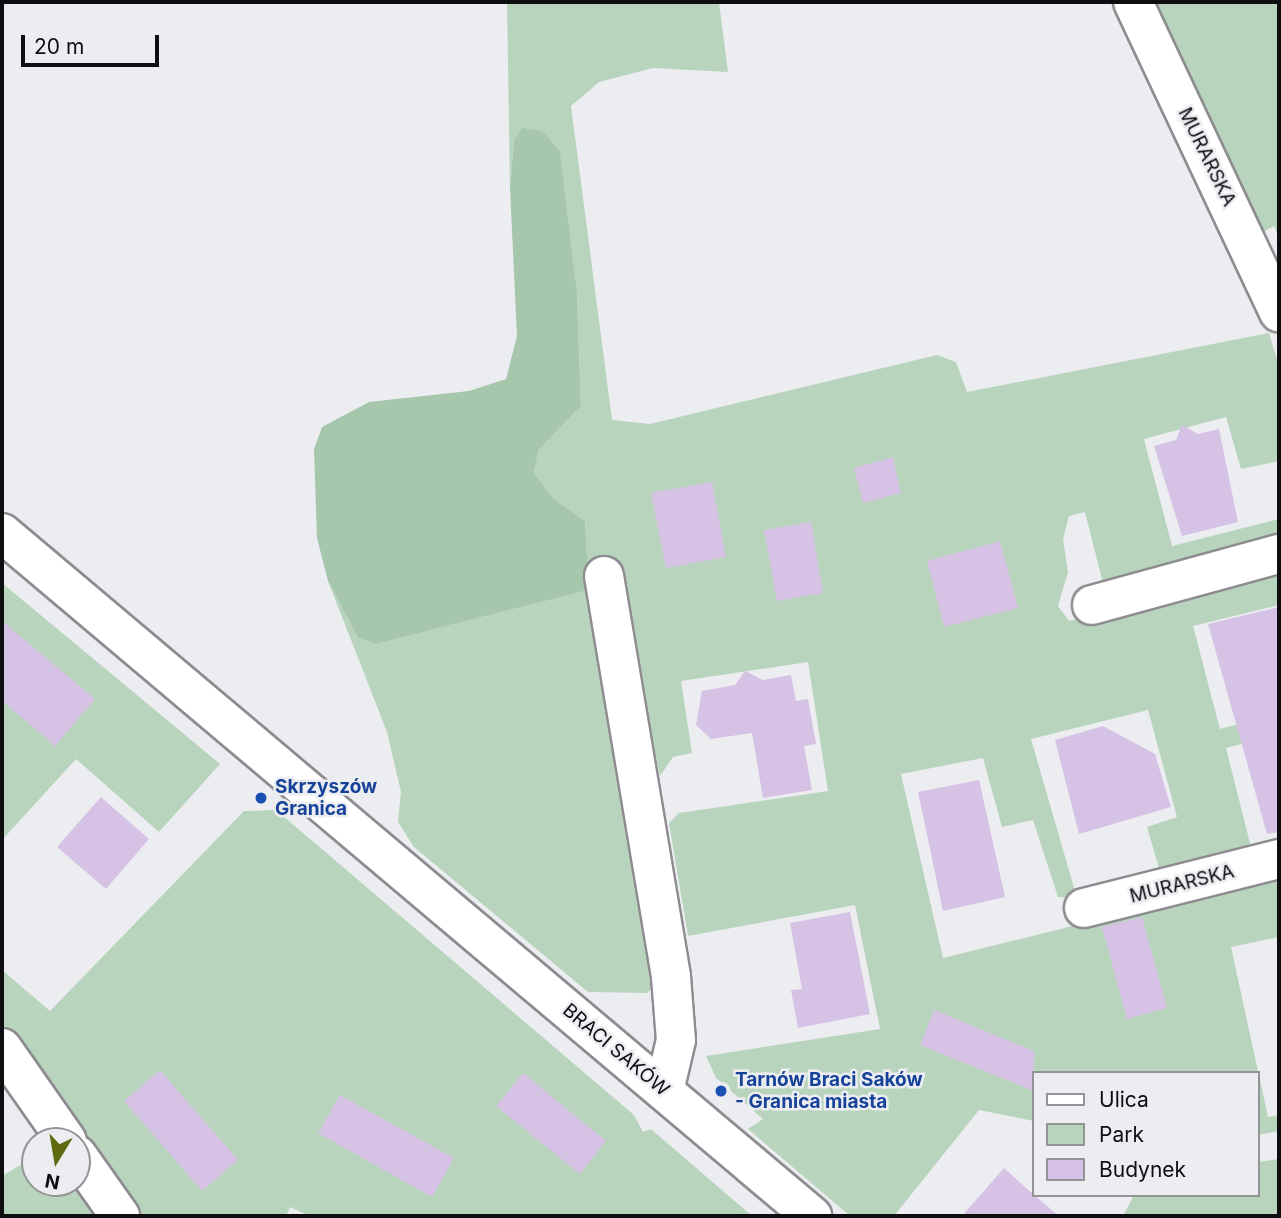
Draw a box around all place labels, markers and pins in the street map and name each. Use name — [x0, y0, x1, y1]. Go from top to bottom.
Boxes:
place label: Skrzyszów Granica — [275, 776, 377, 820]
marker: Skrzyszów Granica — [253, 790, 269, 806]
place label: Tarnów Braci Saków - Granica miasta — [735, 1069, 923, 1113]
marker: Tarnów Braci Saków - Granica miasta — [713, 1083, 729, 1099]

